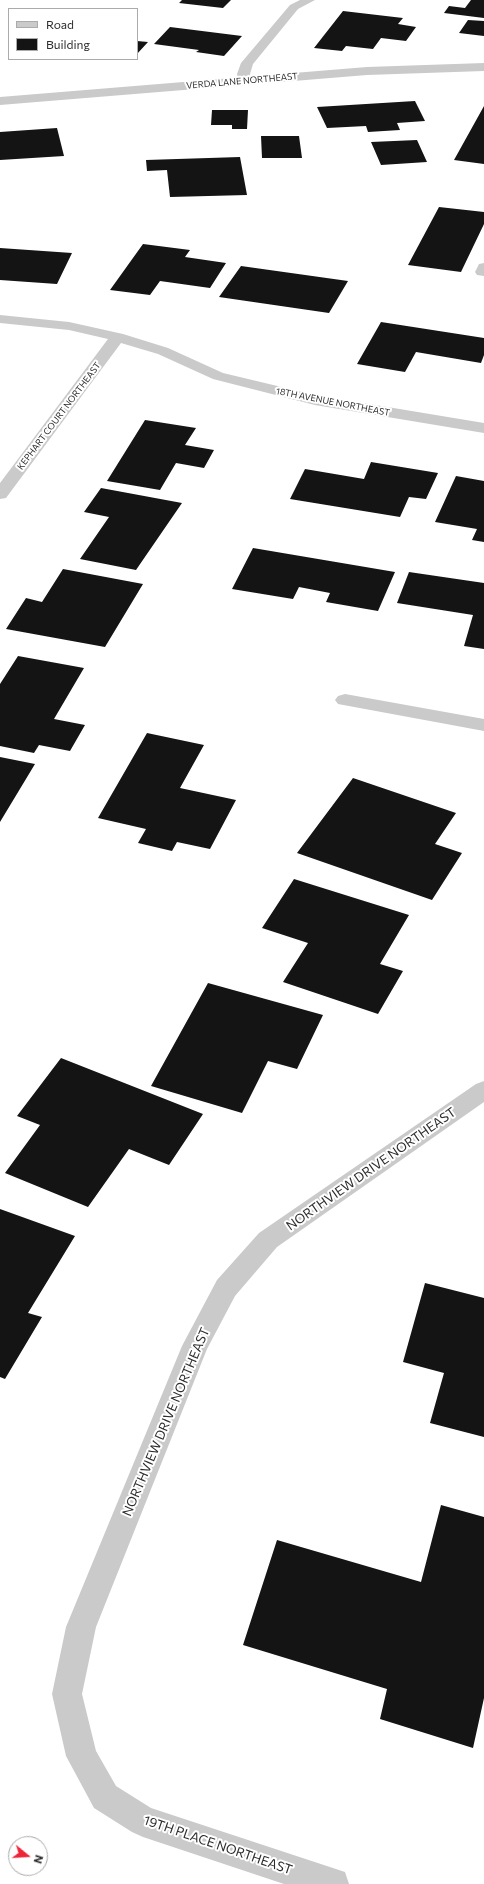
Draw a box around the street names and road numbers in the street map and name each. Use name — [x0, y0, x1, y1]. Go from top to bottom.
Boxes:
street label: VERDA LANE NORTHEAST — [186, 71, 298, 91]
street label: KEPHART COURT NORTHEAST — [15, 360, 103, 472]
street label: 18TH AVENUE NORTHEAST — [275, 386, 391, 418]
street label: NORTHVIEW DRIVE NORTHEAST — [283, 1104, 459, 1234]
street label: NORTHVIEW DRIVE NORTHEAST — [119, 1325, 213, 1519]
street label: 19TH PLACE NORTHEAST — [142, 1812, 294, 1878]

